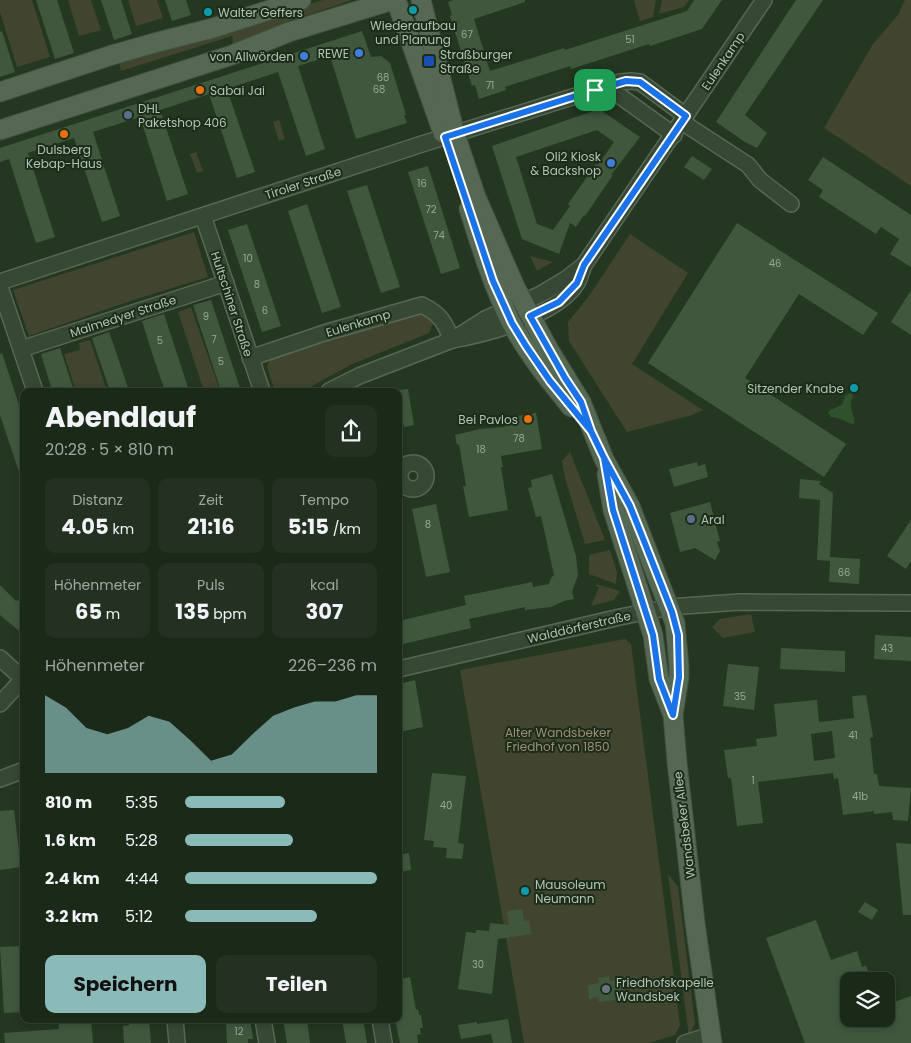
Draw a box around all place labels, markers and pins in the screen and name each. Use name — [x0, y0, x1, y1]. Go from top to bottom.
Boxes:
place label: Walter Geffers — [218, 4, 303, 21]
marker: Wiederaufbau und Planung — [407, 4, 419, 16]
marker: Walter Geffers — [202, 6, 214, 18]
place label: Wiederaufbau und Planung — [370, 17, 456, 48]
place label: REWE — [318, 45, 349, 62]
place label: Straßburger Straße — [440, 46, 513, 77]
marker: REWE — [353, 47, 365, 59]
place label: von Allwörden — [209, 48, 294, 65]
marker: von Allwörden — [298, 50, 310, 62]
marker: Straßburger Straße — [422, 54, 436, 68]
pin — [574, 69, 616, 111]
place label: Sabai Jai — [210, 82, 265, 99]
marker: Sabai Jai — [194, 84, 206, 96]
place label: DHL Paketshop 406 — [138, 100, 227, 131]
marker: DHL Paketshop 406 — [122, 109, 134, 121]
marker: Dulsberg Kebap-Haus — [58, 128, 70, 140]
place label: Dulsberg Kebap-Haus — [26, 141, 102, 172]
place label: Oli2 Kiosk & Backshop — [530, 148, 602, 179]
marker: Oli2 Kiosk & Backshop — [605, 157, 617, 169]
place label: Sitzender Knabe — [747, 380, 844, 397]
marker: Sitzender Knabe — [848, 382, 860, 394]
place label: Bei Pavlos — [458, 411, 518, 428]
marker: Bei Pavlos — [522, 413, 534, 425]
place label: Aral — [701, 511, 725, 528]
marker: Aral — [685, 513, 697, 525]
place label: Mausoleum Neumann — [535, 876, 606, 907]
marker: Mausoleum Neumann — [519, 885, 531, 897]
place label: Friedhofskapelle Wandsbek — [616, 974, 714, 1005]
marker: Friedhofskapelle Wandsbek — [600, 983, 612, 995]

